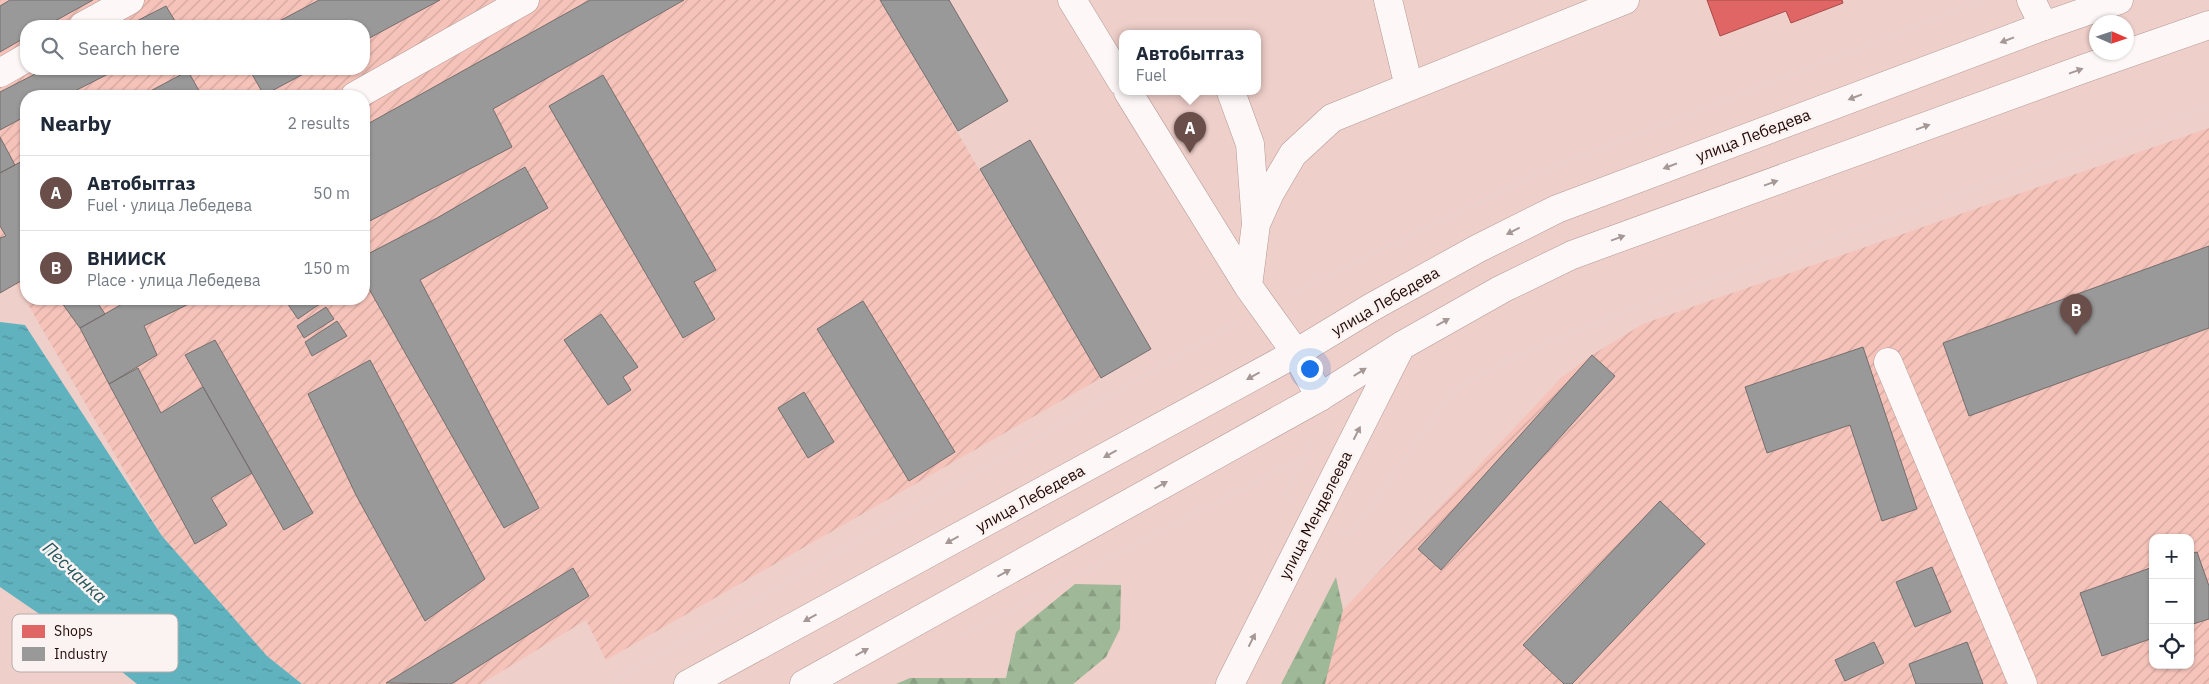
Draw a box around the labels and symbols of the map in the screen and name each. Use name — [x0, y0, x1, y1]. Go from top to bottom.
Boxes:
north arrow — [2089, 15, 2134, 60]
one-way arrow — [1999, 36, 2014, 44]
one-way arrow — [2069, 67, 2084, 75]
one-way arrow — [1847, 94, 1862, 101]
street label: улица Лебедева — [1693, 104, 1814, 166]
pin: A — [1174, 112, 1206, 153]
one-way arrow — [1916, 123, 1931, 131]
one-way arrow — [1663, 163, 1677, 171]
one-way arrow — [1763, 179, 1778, 186]
one-way arrow — [1506, 227, 1520, 235]
one-way arrow — [1611, 234, 1626, 242]
street label: улица Лебедева — [1327, 262, 1443, 340]
pin: B — [2060, 294, 2092, 335]
one-way arrow — [1436, 318, 1450, 327]
your location — [1297, 356, 1323, 382]
one-way arrow — [1354, 367, 1367, 376]
one-way arrow — [1246, 372, 1260, 380]
one-way arrow — [1353, 426, 1361, 440]
street label: улица Менделеева — [1274, 447, 1356, 583]
one-way arrow — [1103, 450, 1118, 458]
street label: улица Лебедева — [972, 460, 1088, 536]
one-way arrow — [1154, 481, 1167, 490]
water label: Песчанка — [38, 536, 112, 608]
one-way arrow — [945, 536, 960, 544]
one-way arrow — [996, 569, 1011, 577]
legend — [12, 614, 178, 672]
one-way arrow — [802, 614, 817, 622]
text: Shops — [54, 622, 93, 640]
one-way arrow — [1248, 633, 1256, 648]
text: Industry — [54, 645, 108, 663]
one-way arrow — [854, 648, 869, 656]

